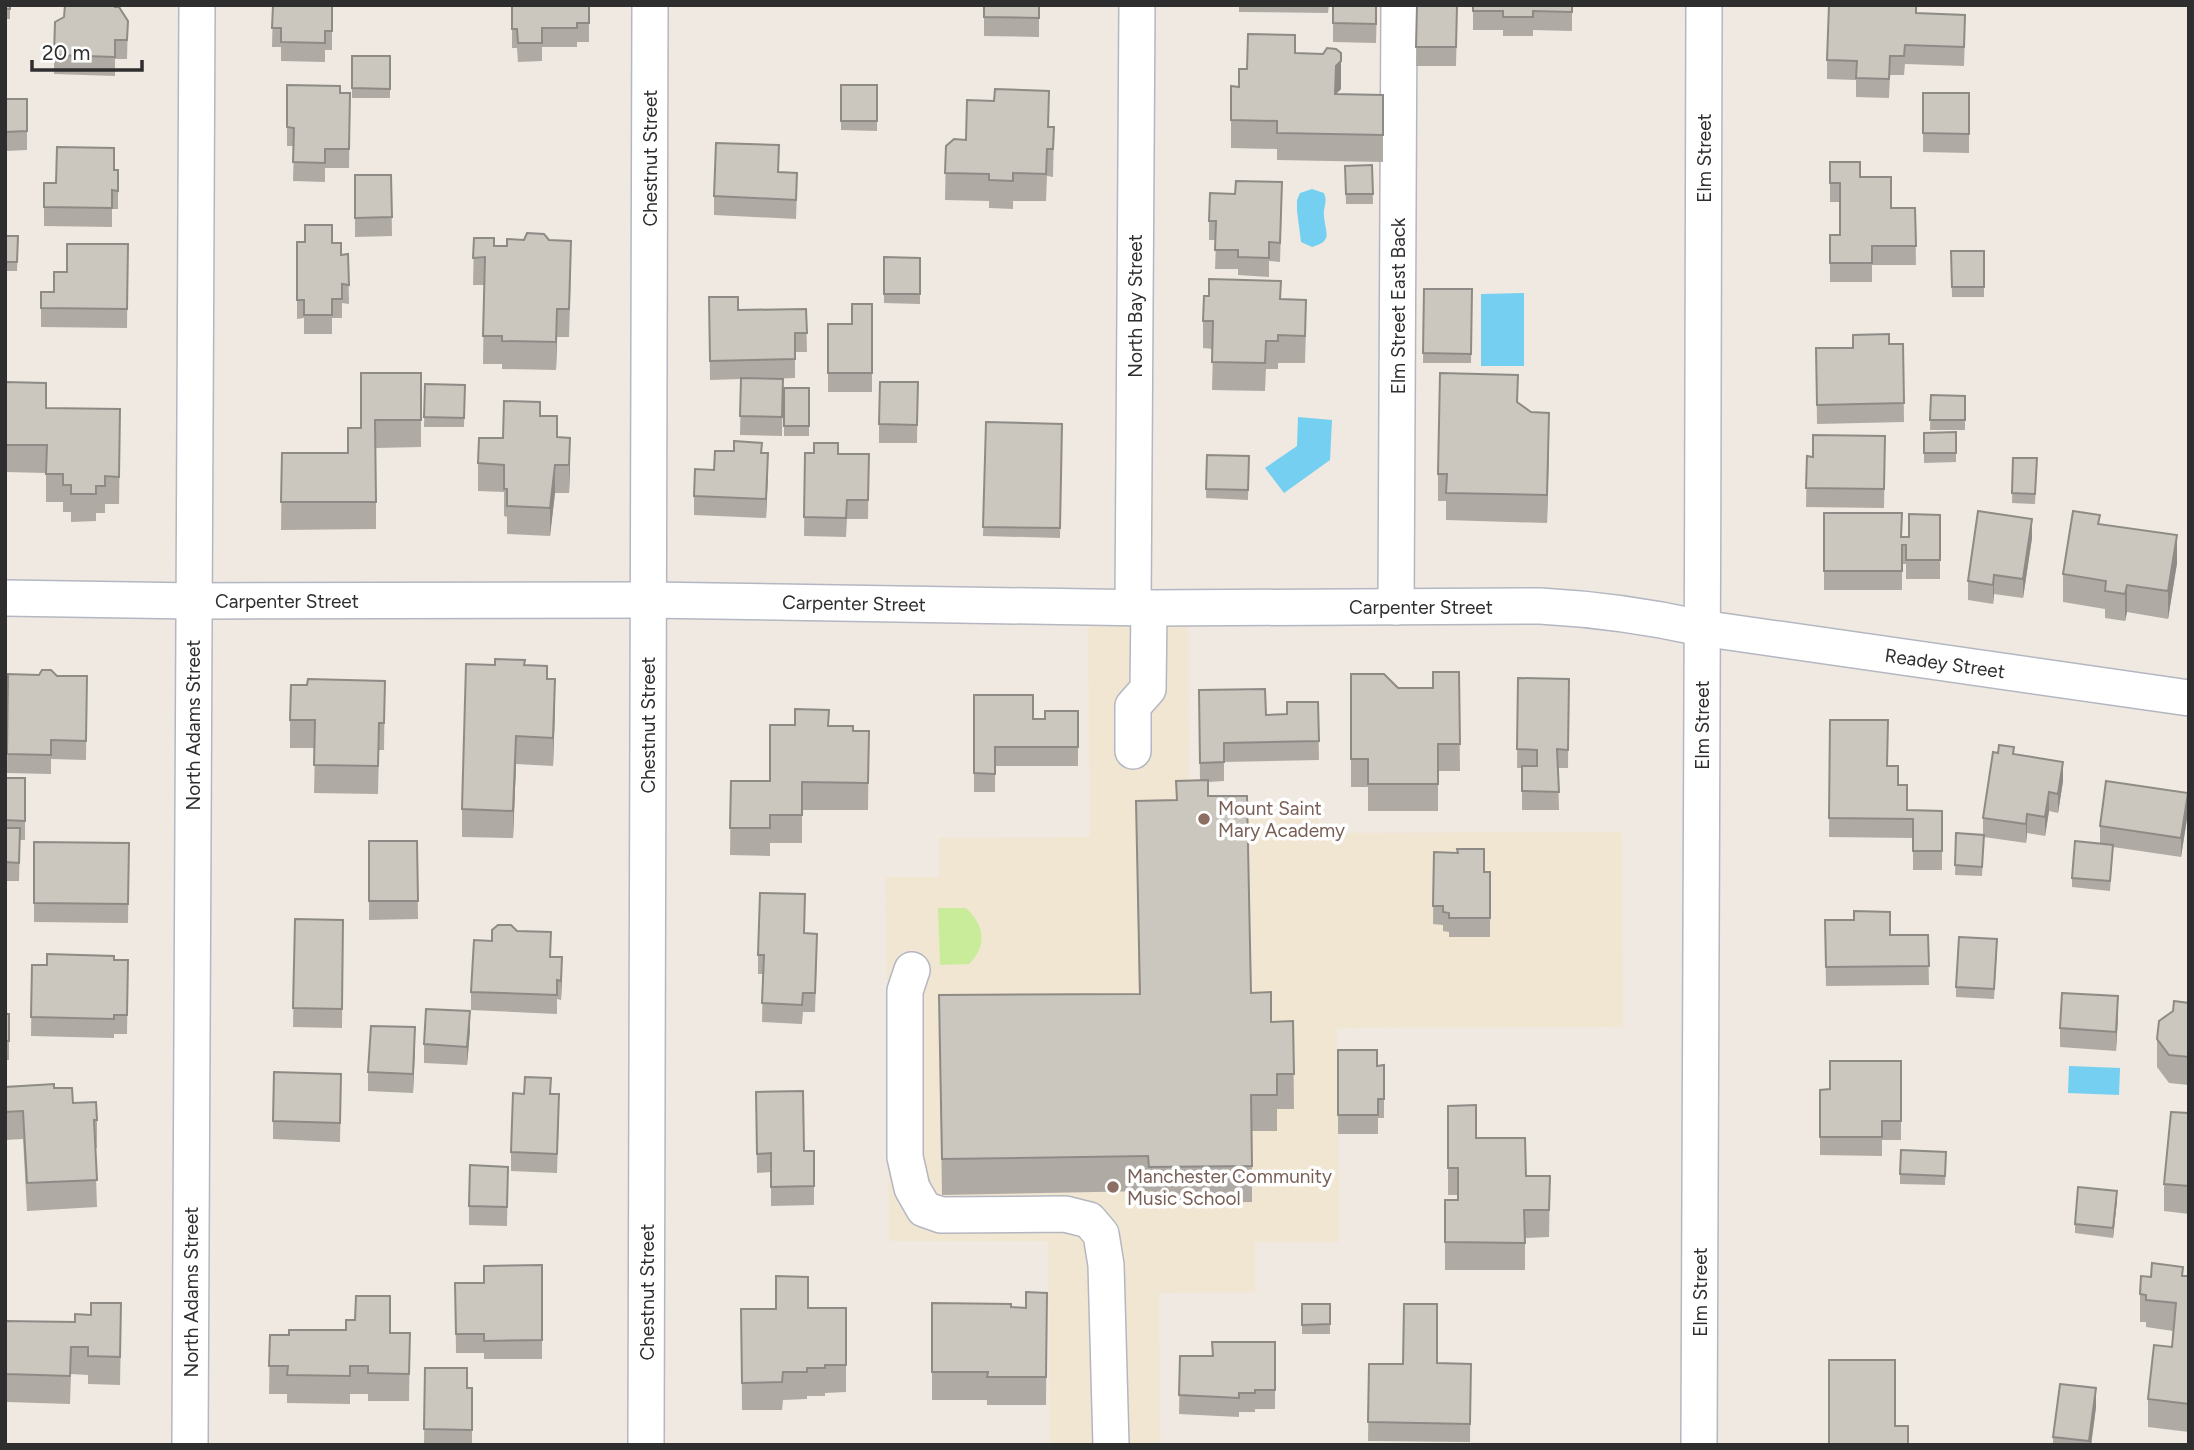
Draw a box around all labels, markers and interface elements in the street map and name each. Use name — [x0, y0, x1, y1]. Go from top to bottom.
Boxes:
scale bar — [32, 28, 142, 72]
text: 20 m — [42, 40, 90, 65]
street label: Chestnut Street — [639, 90, 662, 227]
street label: Elm Street — [1693, 113, 1716, 203]
street label: Elm Street East Back — [1387, 217, 1410, 394]
street label: North Bay Street — [1124, 234, 1147, 378]
street label: Carpenter Street — [215, 590, 359, 613]
street label: Carpenter Street — [782, 591, 926, 616]
street label: Carpenter Street — [1349, 596, 1493, 619]
street label: North Adams Street — [182, 639, 205, 811]
street label: Readey Street — [1883, 644, 2006, 683]
street label: Chestnut Street — [637, 657, 660, 794]
street label: Elm Street — [1691, 680, 1714, 770]
place label: Mount Saint Mary Academy — [1218, 797, 1345, 842]
marker: Mount Saint Mary Academy — [1196, 811, 1212, 827]
place label: Manchester Community Music School — [1127, 1165, 1332, 1210]
marker: Manchester Community Music School — [1105, 1179, 1121, 1195]
street label: North Adams Street — [180, 1206, 203, 1378]
street label: Chestnut Street — [636, 1224, 659, 1361]
street label: Elm Street — [1689, 1247, 1712, 1337]

